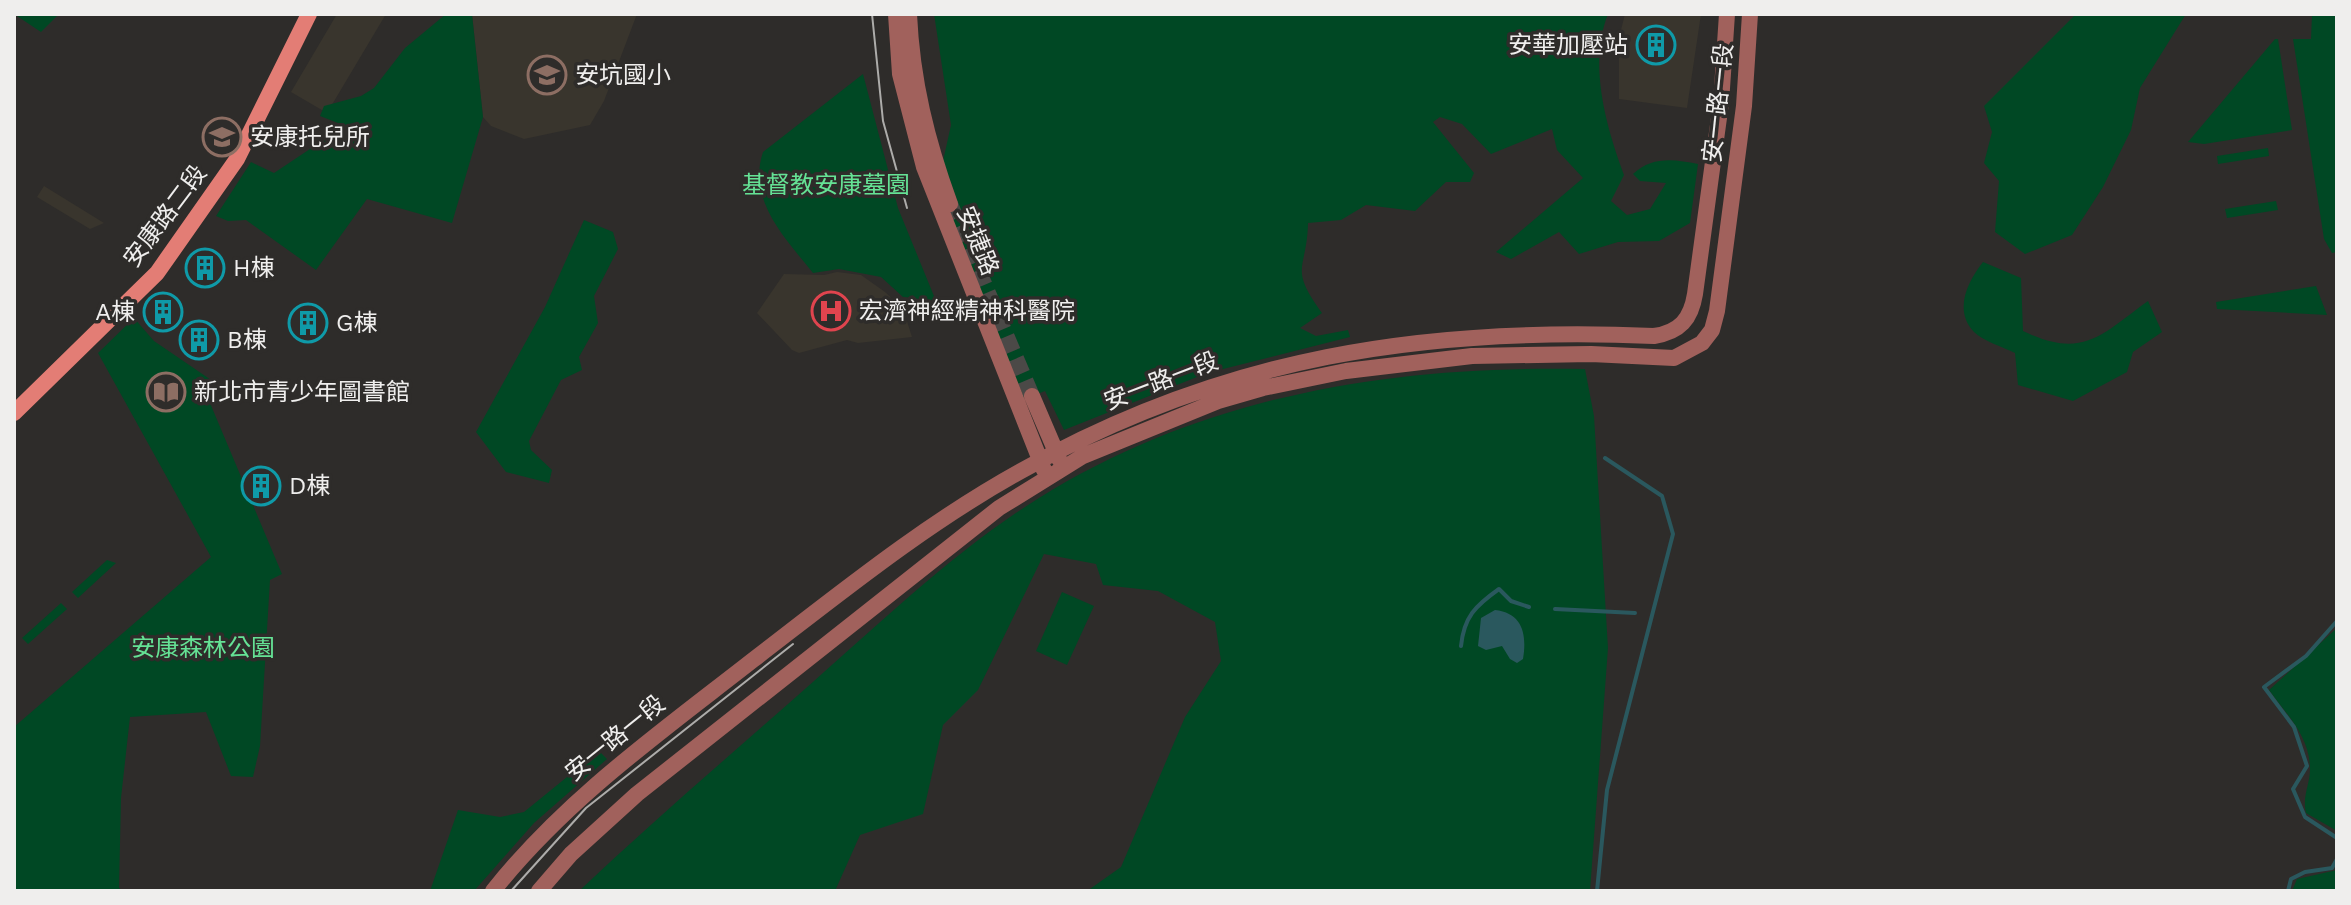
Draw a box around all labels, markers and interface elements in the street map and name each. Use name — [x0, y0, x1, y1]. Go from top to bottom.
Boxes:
building icon: 安華加壓站 — [1635, 24, 1677, 66]
place label: 安華加壓站 — [1508, 31, 1628, 59]
street label: 安一路一段 — [1698, 42, 1738, 164]
school or university icon: 安坑國小 — [526, 54, 568, 96]
place label: 安坑國小 — [575, 61, 671, 89]
school or university icon: 安康托兒所 — [201, 116, 243, 158]
place label: 安康托兒所 — [250, 123, 370, 151]
street label: 安康路二段 — [118, 160, 212, 272]
park label: 基督教安康墓園 — [742, 171, 910, 199]
street label: 安捷路 — [952, 202, 1004, 280]
building icon: H棟 — [184, 247, 226, 289]
place label: H棟 — [233, 254, 275, 282]
hospital icon: 宏濟神經精神科醫院 — [810, 290, 852, 332]
building icon: A棟 — [142, 291, 184, 333]
place label: 宏濟神經精神科醫院 — [859, 297, 1075, 325]
place label: A棟 — [95, 298, 135, 326]
building icon: G棟 — [287, 302, 329, 344]
place label: G棟 — [336, 309, 377, 337]
building icon: B棟 — [178, 319, 220, 361]
place label: B棟 — [227, 326, 267, 354]
street label: 安一路一段 — [1100, 346, 1222, 416]
library icon: 新北市青少年圖書館 — [145, 371, 187, 413]
place label: 新北市青少年圖書館 — [194, 378, 410, 406]
building icon: D棟 — [240, 465, 282, 507]
place label: D棟 — [289, 472, 330, 500]
park label: 安康森林公園 — [131, 634, 275, 662]
street label: 安一路一段 — [560, 689, 670, 787]

